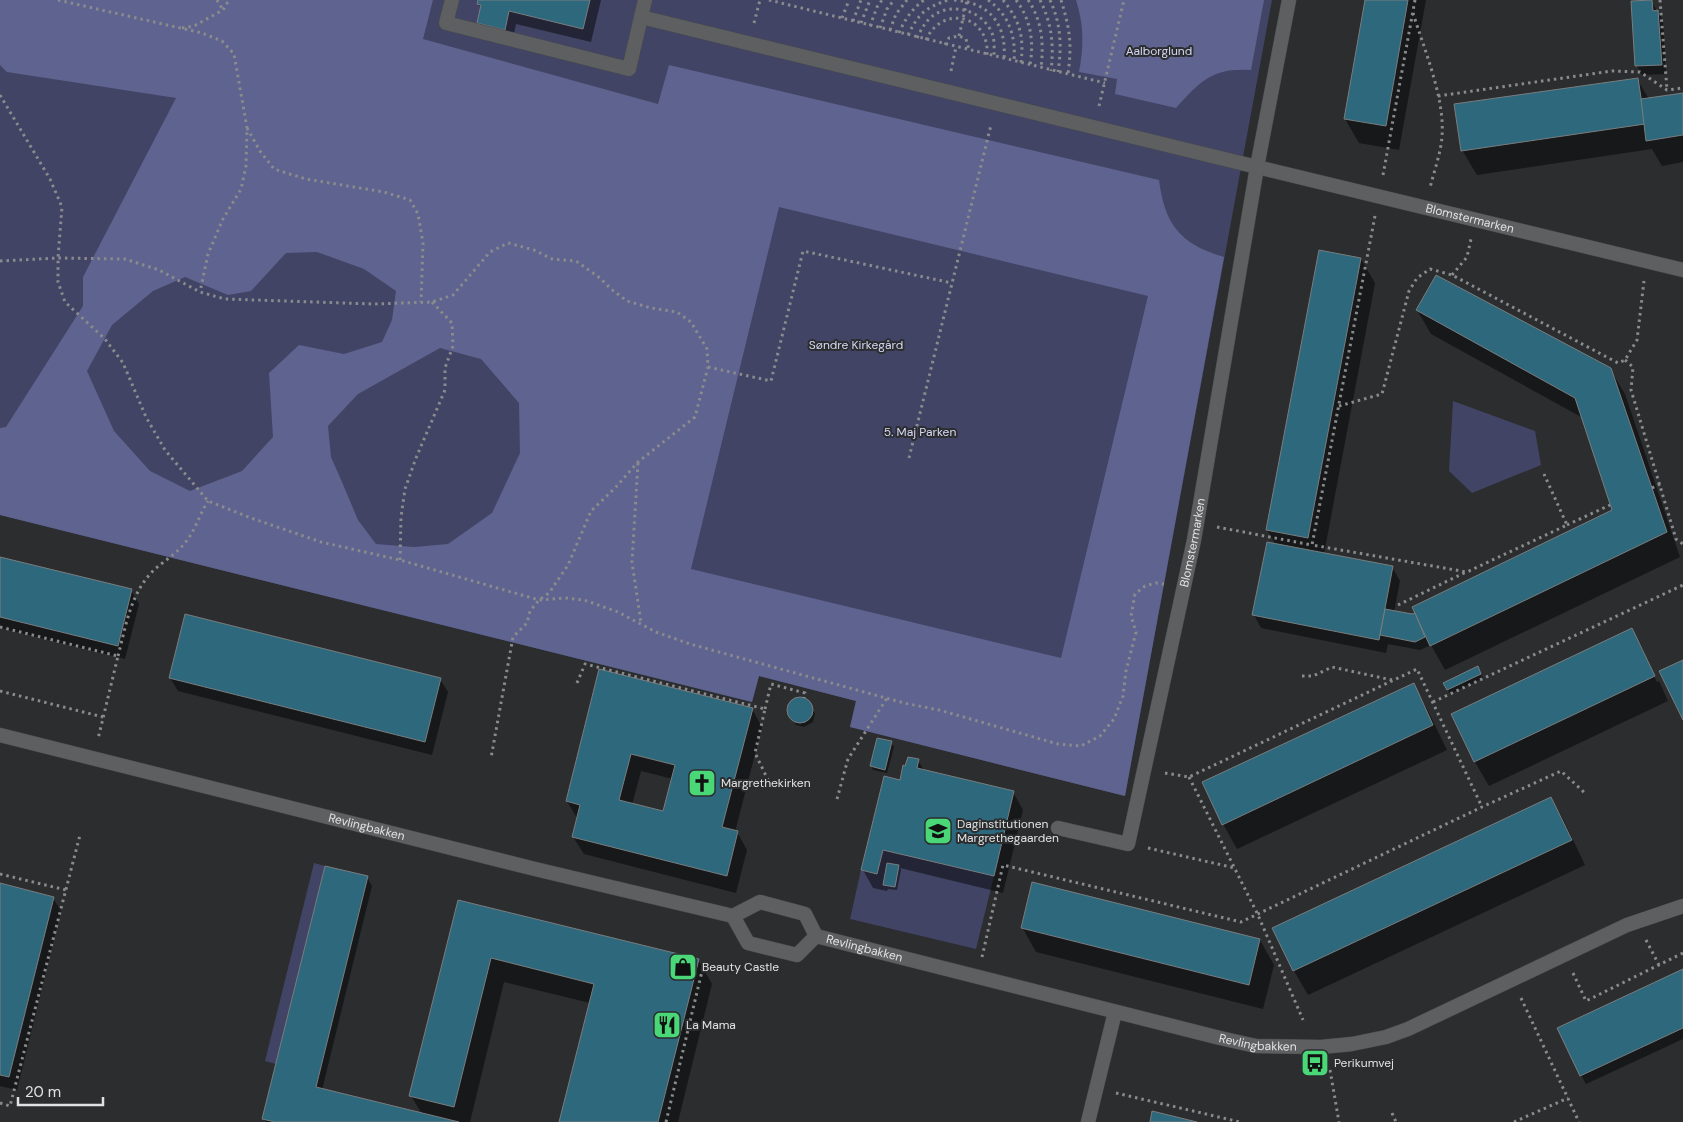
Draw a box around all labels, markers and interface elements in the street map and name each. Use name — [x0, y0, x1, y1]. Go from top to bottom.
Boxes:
park label: Aalborglund — [1126, 43, 1192, 59]
street label: Blomstermarken — [1424, 200, 1516, 237]
park label: Søndre Kirkegård — [809, 337, 903, 353]
park label: 5. Maj Parken — [884, 424, 956, 440]
street label: Blomstermarken — [1176, 497, 1209, 589]
church icon: Margrethekirken — [687, 768, 717, 798]
place label: Margrethekirken — [721, 775, 811, 791]
street label: Revlingbakken — [327, 810, 407, 844]
school or university icon: Daginstitutionen Margrethegaarden — [923, 816, 953, 846]
place label: Daginstitutionen Margrethegaarden — [957, 816, 1059, 846]
street label: Revlingbakken — [825, 931, 905, 966]
shop icon: Beauty Castle — [668, 952, 698, 982]
place label: Beauty Castle — [702, 959, 779, 975]
restaurant icon: La Mama — [652, 1010, 682, 1040]
place label: La Mama — [686, 1017, 736, 1033]
street label: Revlingbakken — [1217, 1030, 1297, 1055]
bus stop icon: Perikumvej — [1300, 1048, 1330, 1078]
place label: Perikumvej — [1334, 1055, 1394, 1071]
scale bar — [18, 1074, 102, 1106]
text: 20 m — [25, 1082, 61, 1102]

